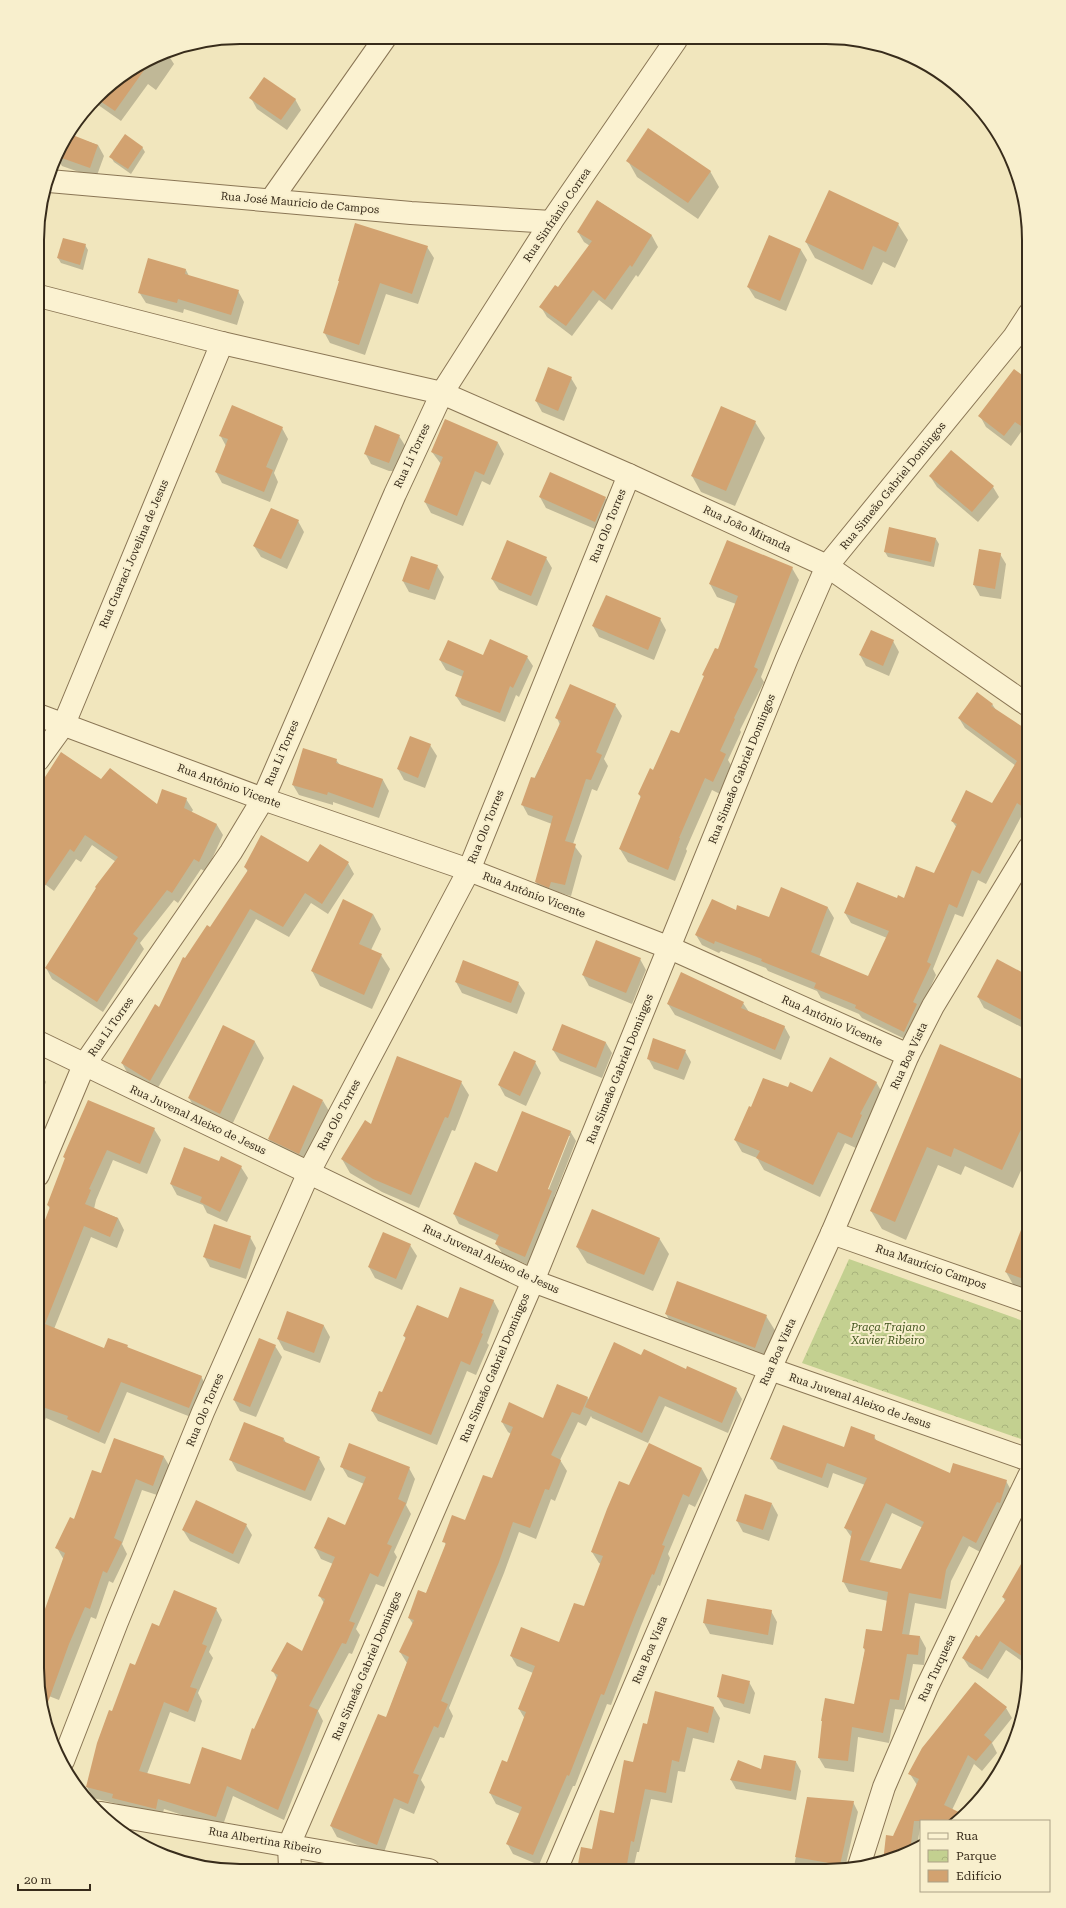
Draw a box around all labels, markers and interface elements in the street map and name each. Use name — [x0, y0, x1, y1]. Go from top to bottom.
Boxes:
street label: Rua Sinfrânio Correa — [521, 165, 593, 265]
street label: Rua José Mauricio de Campos — [220, 190, 380, 216]
street label: Rua Simeão Gabriel Domingos — [837, 419, 949, 553]
street label: Rua Li Torres — [391, 422, 433, 490]
street label: Rua Guaraci Jovelina de Jesus — [97, 478, 171, 630]
street label: Rua Olo Torres — [587, 487, 629, 565]
street label: Rua João Miranda — [701, 503, 793, 555]
street label: Rua Simeão Gabriel Domingos — [706, 692, 778, 846]
street label: Rua Li Torres — [262, 718, 302, 788]
street label: Rua Antônio Vicente — [175, 761, 283, 811]
street label: Rua Olo Torres — [465, 788, 507, 866]
street label: Rua Antônio Vicente — [481, 869, 587, 921]
street label: Rua Simeão Gabriel Domingos — [584, 992, 656, 1146]
street label: Rua Antônio Vicente — [779, 993, 885, 1049]
street label: Rua Li Torres — [86, 995, 136, 1059]
street label: Rua Boa Vista — [888, 1020, 930, 1092]
street label: Rua Olo Torres — [315, 1077, 363, 1153]
street label: Rua Juvenal Aleixo de Jesus — [128, 1083, 268, 1157]
street label: Rua Juvenal Aleixo de Jesus — [421, 1222, 561, 1296]
street label: Rua Maurício Campos — [874, 1242, 988, 1292]
street label: Rua Simeão Gabriel Domingos — [458, 1292, 532, 1444]
street label: Rua Boa Vista — [757, 1316, 799, 1388]
park label: Praça Trajano Xavier Ribeiro — [850, 1321, 925, 1347]
street label: Rua Olo Torres — [184, 1371, 226, 1449]
street label: Rua Juvenal Aleixo de Jesus — [787, 1371, 933, 1431]
street label: Rua Simeão Gabriel Domingos — [330, 1590, 404, 1742]
street label: Rua Boa Vista — [630, 1614, 670, 1686]
street label: Rua Turquesa — [916, 1632, 958, 1704]
legend — [920, 1820, 1050, 1892]
street label: Rua Albertina Ribeiro — [207, 1825, 323, 1857]
text: Rua — [956, 1829, 979, 1843]
text: Parque — [956, 1849, 997, 1863]
scale bar — [18, 1866, 90, 1892]
text: Edifício — [956, 1869, 1002, 1883]
text: 20 m — [24, 1873, 51, 1887]

